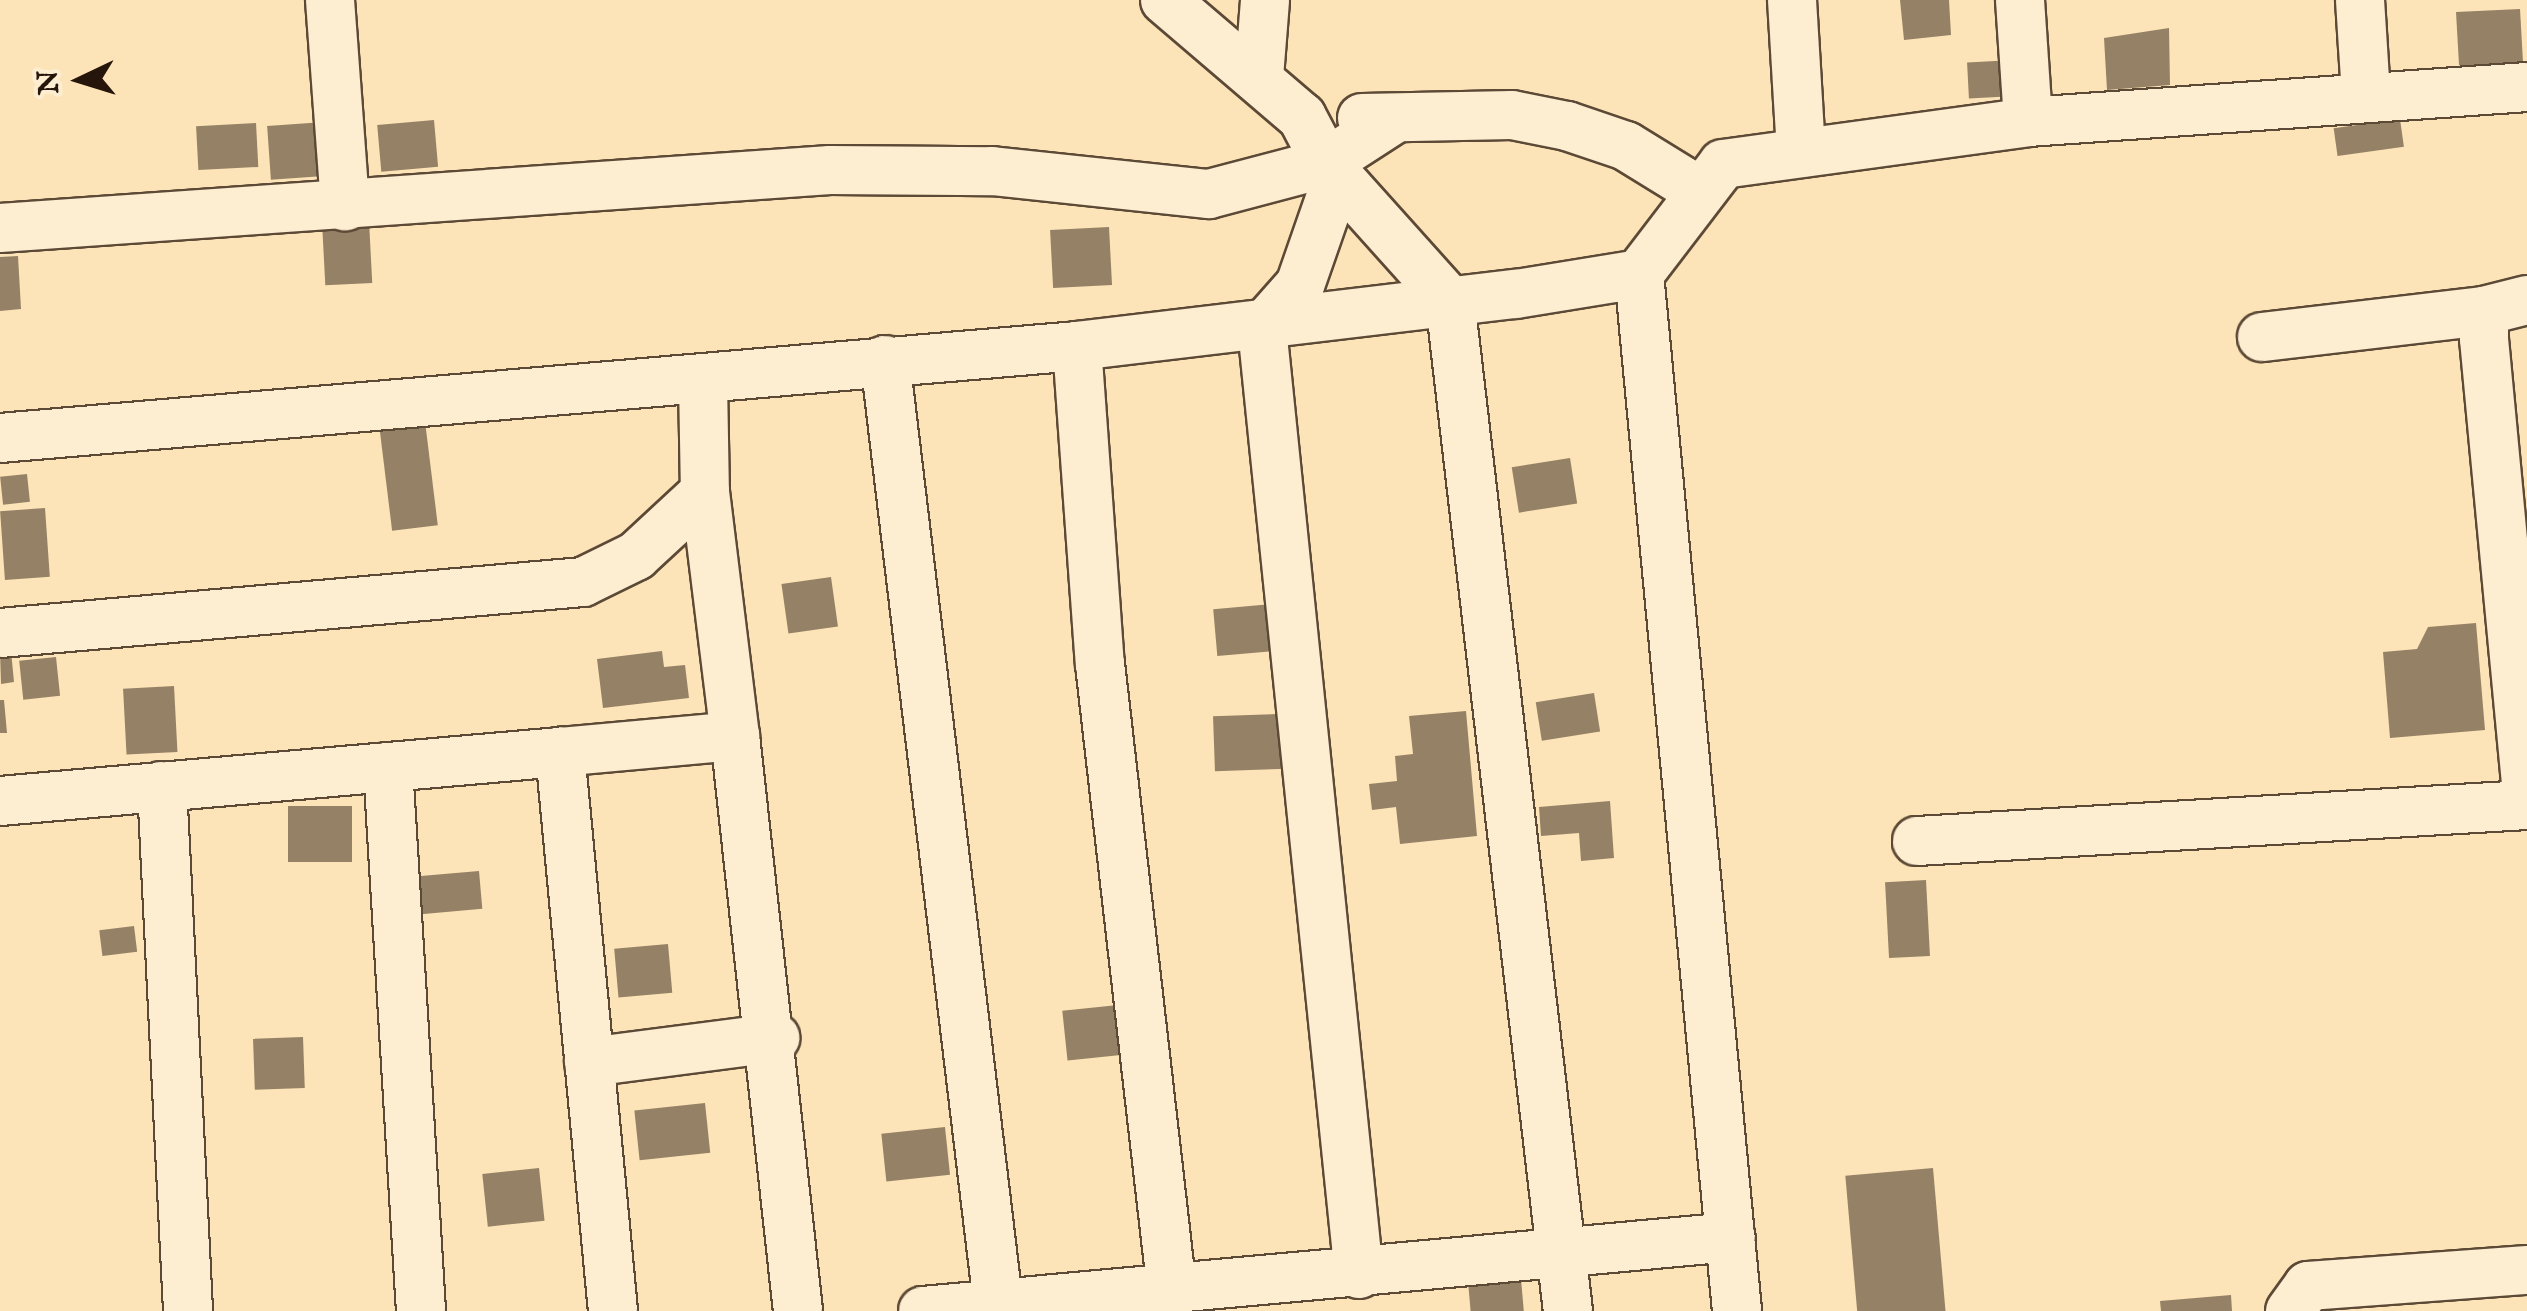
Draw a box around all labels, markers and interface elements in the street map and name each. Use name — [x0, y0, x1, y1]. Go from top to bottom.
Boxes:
north arrow — [30, 30, 130, 130]
text: N — [31, 69, 68, 95]

